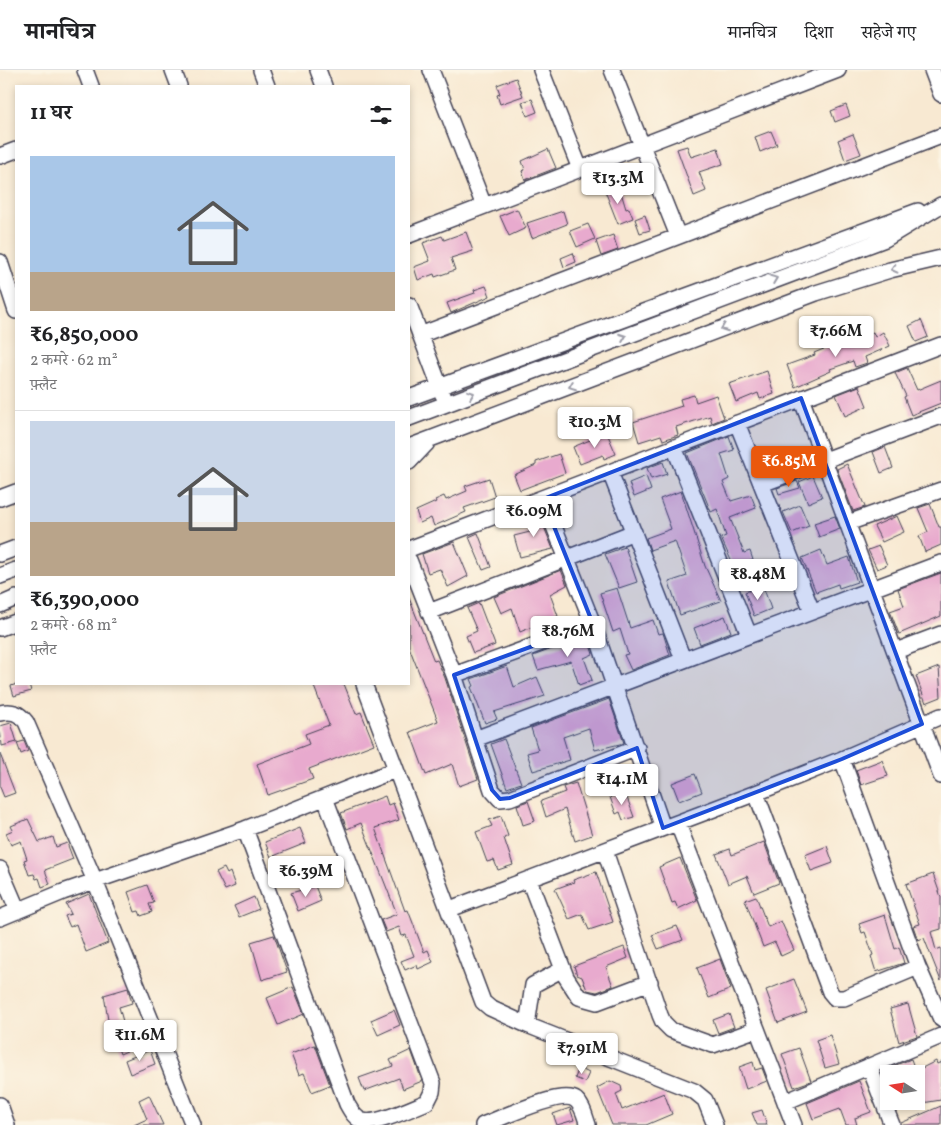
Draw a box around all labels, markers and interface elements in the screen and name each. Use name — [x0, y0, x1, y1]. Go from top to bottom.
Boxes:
text: मानचित्र — [25, 16, 95, 50]
text: मानचित्र — [728, 21, 777, 46]
text: दिशा — [805, 21, 833, 46]
text: सहेजे गए — [861, 21, 916, 46]
text: 11 घर — [30, 99, 72, 128]
icon: filters — [367, 101, 395, 129]
pin: ₹13.3M — [577, 162, 659, 205]
text: ₹13.3M — [592, 168, 644, 190]
icon: home — [168, 188, 258, 278]
one-way arrow — [889, 263, 898, 274]
one-way arrow — [770, 275, 778, 285]
pin: ₹7.66M — [795, 316, 877, 358]
text: ₹6,850,000 — [30, 321, 138, 350]
text: ₹7.66M — [810, 321, 862, 343]
one-way arrow — [720, 322, 728, 332]
one-way arrow — [618, 333, 626, 343]
text: 2 कमरे · 62 m² — [30, 350, 118, 372]
text: फ़्लैट — [30, 375, 57, 397]
one-way arrow — [568, 380, 576, 390]
one-way arrow — [466, 390, 474, 400]
pin: ₹10.3M — [554, 406, 636, 449]
text: ₹10.3M — [568, 412, 622, 434]
pin: ₹6.85M — [748, 446, 830, 488]
text: ₹6.85M — [762, 451, 816, 473]
icon: home — [168, 454, 258, 544]
pin: ₹6.09M — [493, 496, 575, 538]
text: ₹6.09M — [506, 501, 562, 523]
pin: ₹8.48M — [717, 558, 799, 601]
text: ₹8.48M — [730, 564, 786, 586]
text: ₹6,390,000 — [30, 586, 139, 615]
text: 2 कमरे · 68 m² — [30, 615, 117, 637]
pin: ₹8.76M — [527, 616, 609, 658]
text: ₹8.76M — [541, 621, 595, 643]
text: फ़्लैट — [30, 640, 57, 662]
pin: ₹14.1M — [581, 764, 663, 806]
text: ₹14.1M — [596, 769, 648, 791]
pin: ₹6.39M — [265, 856, 347, 898]
text: ₹6.39M — [279, 861, 333, 883]
pin: ₹11.6M — [99, 1020, 181, 1062]
text: ₹11.6M — [115, 1025, 165, 1047]
pin: ₹7.91M — [541, 1032, 623, 1075]
text: ₹7.91M — [557, 1038, 607, 1060]
north arrow — [880, 1065, 925, 1110]
map controls — [880, 1065, 925, 1110]

